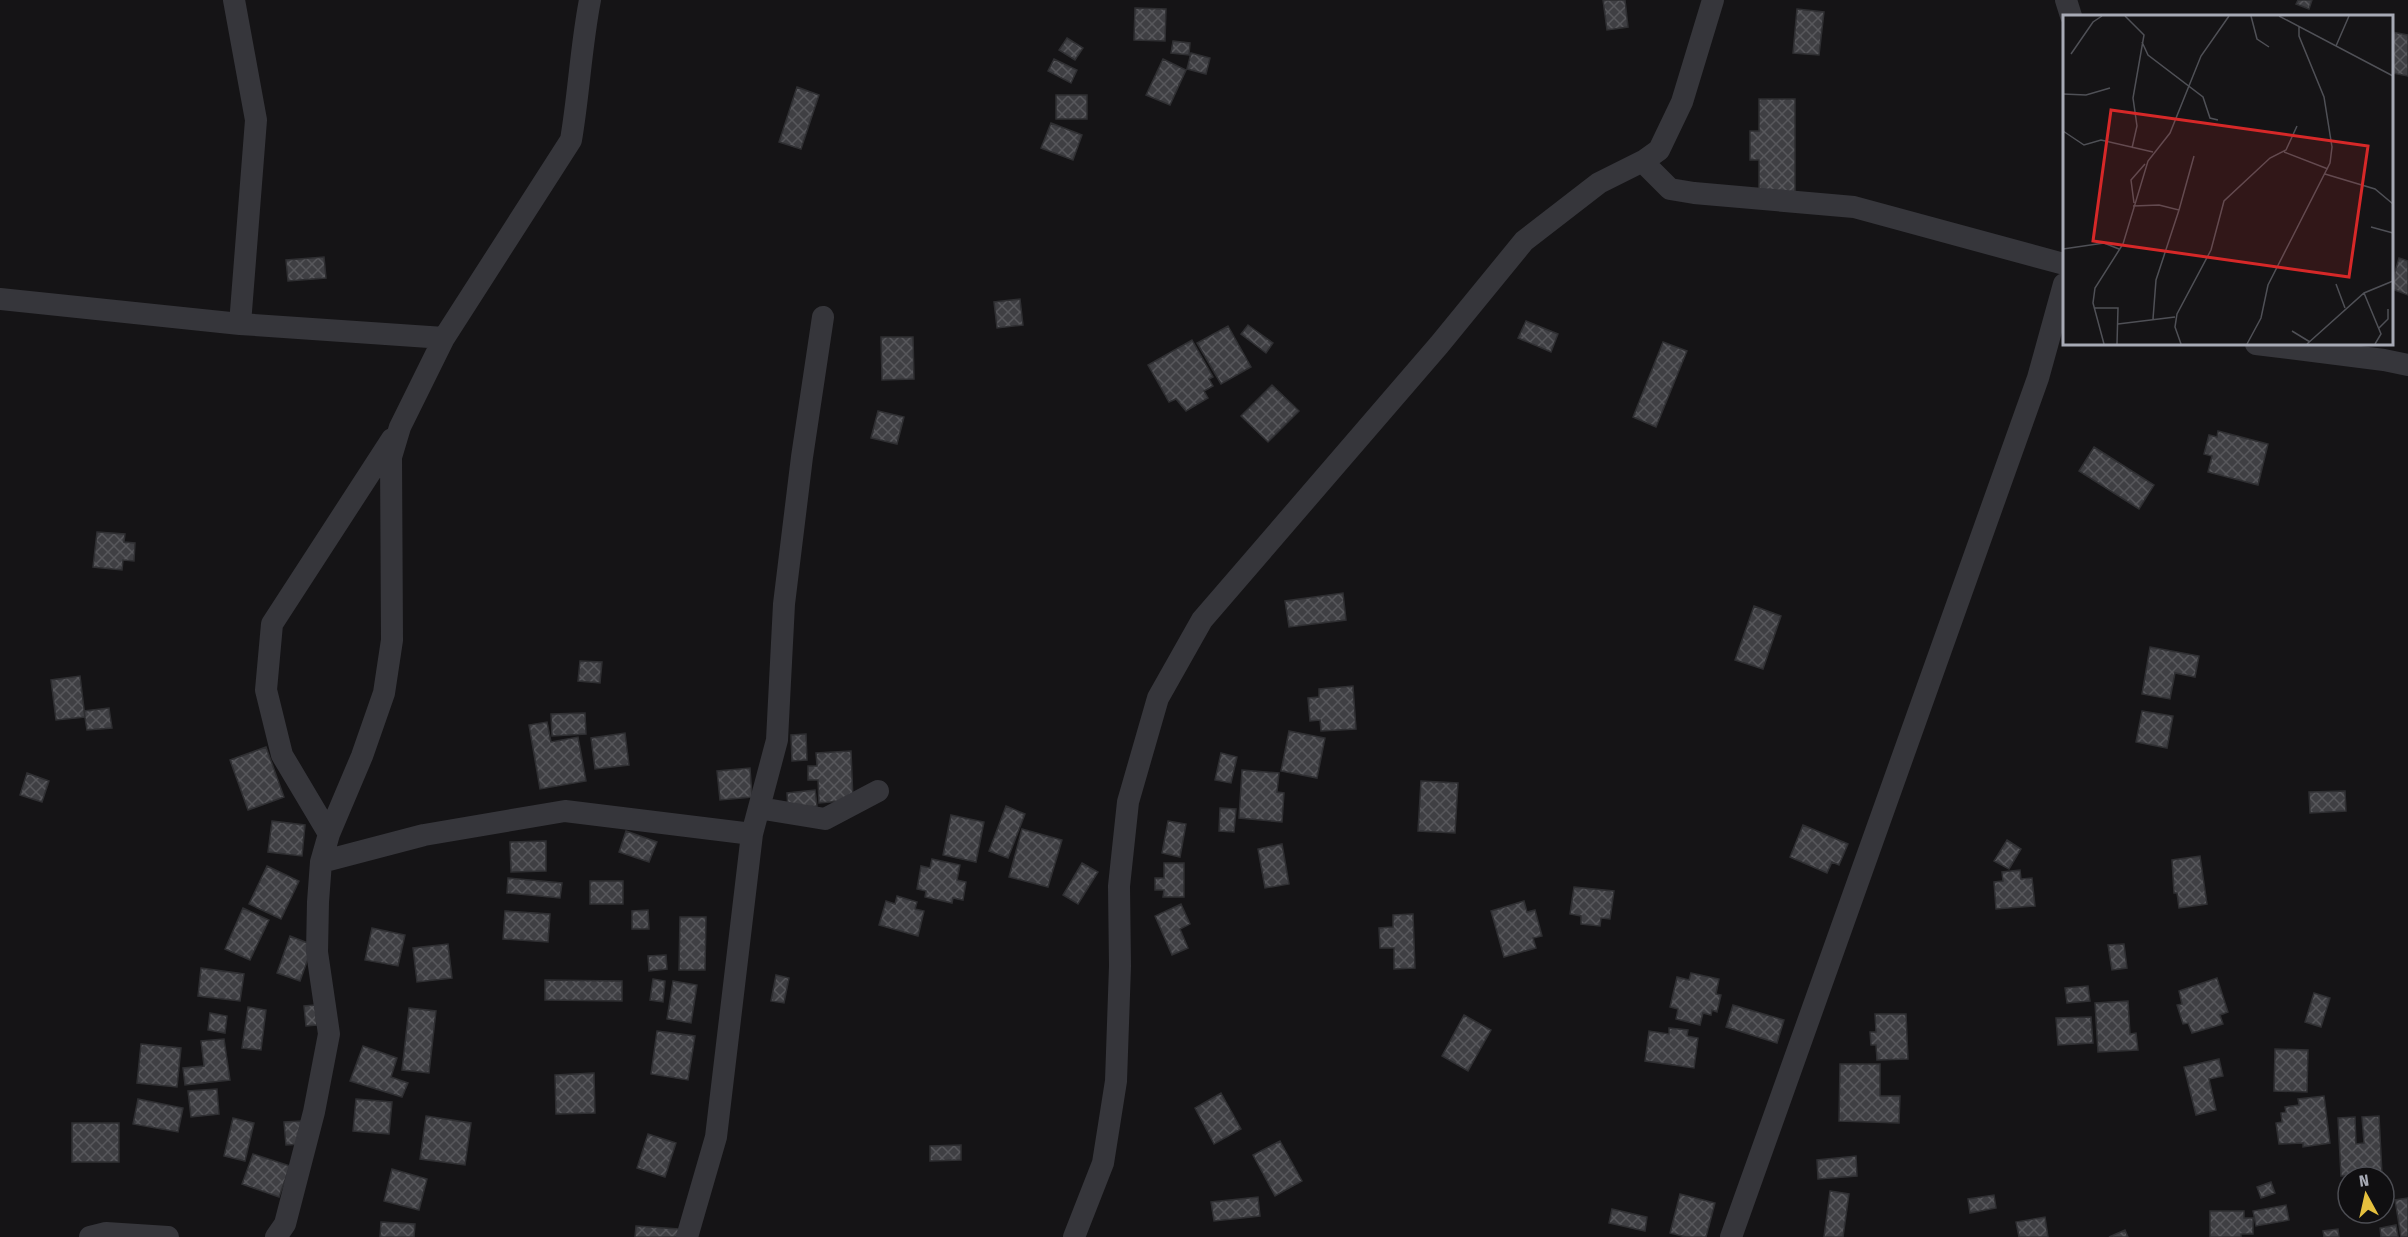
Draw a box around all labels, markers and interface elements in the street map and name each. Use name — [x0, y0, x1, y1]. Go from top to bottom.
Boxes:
inset map — [2063, 15, 2393, 345]
north arrow — [2336, 1165, 2396, 1225]
text: N — [2358, 1171, 2370, 1191]

